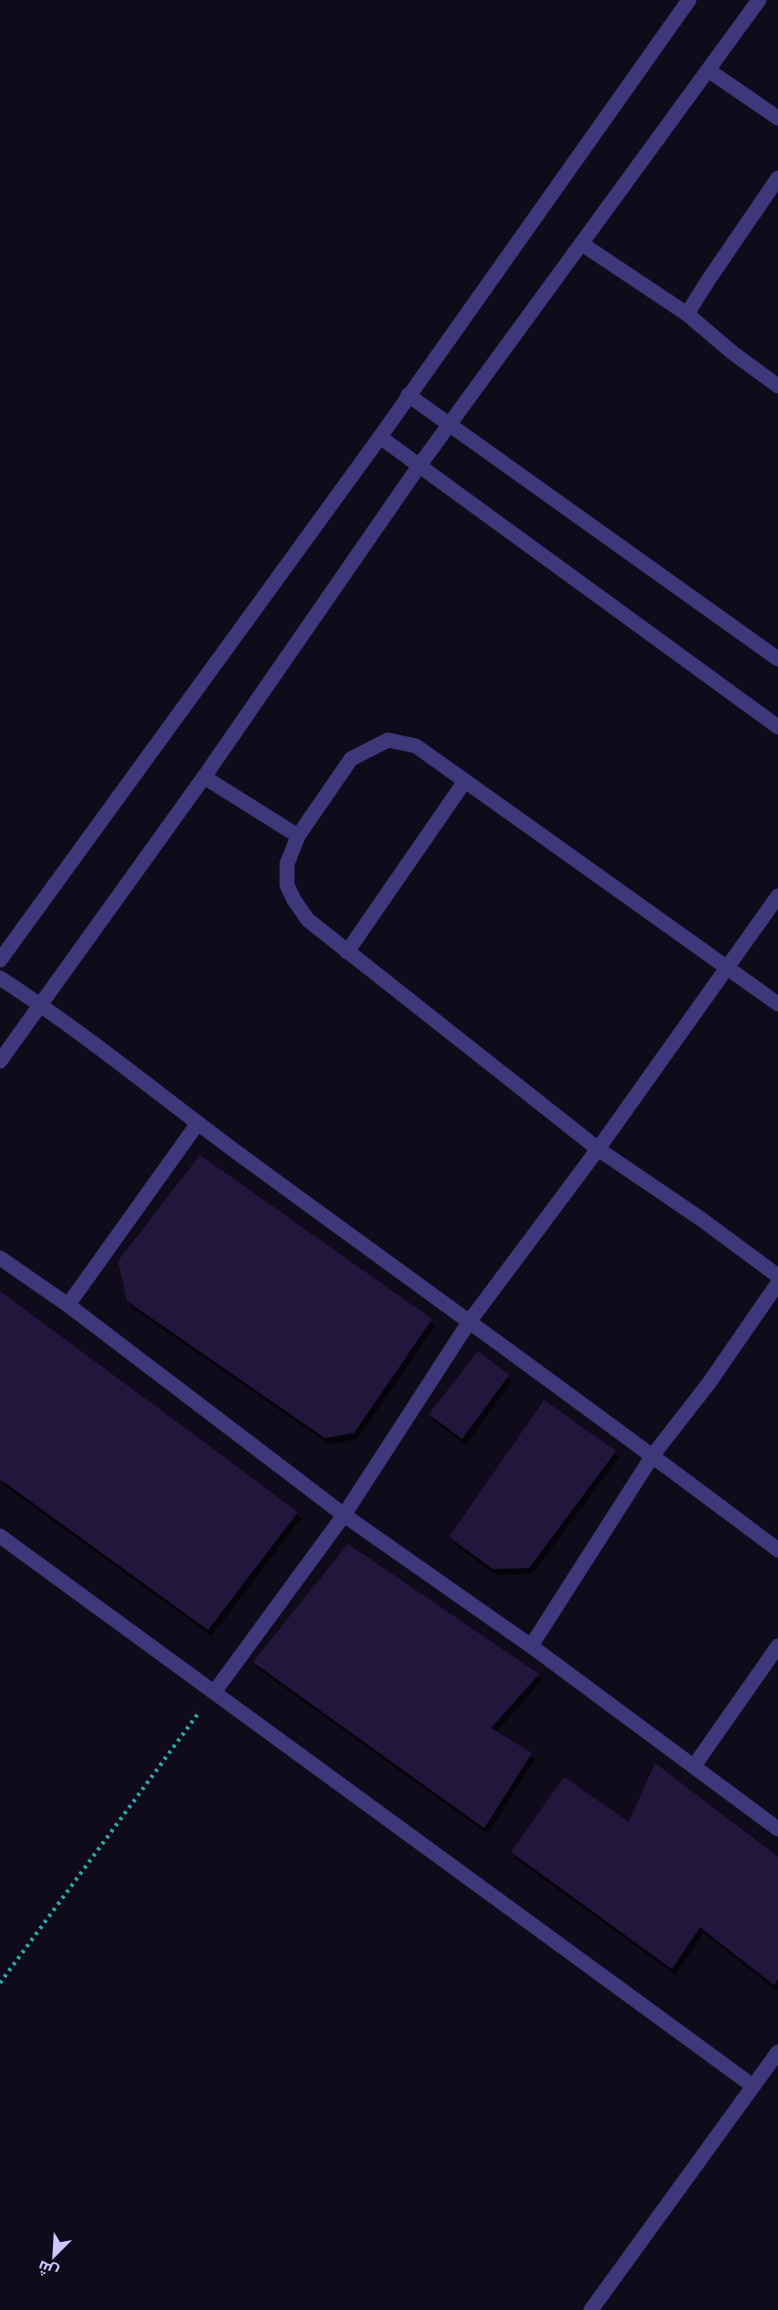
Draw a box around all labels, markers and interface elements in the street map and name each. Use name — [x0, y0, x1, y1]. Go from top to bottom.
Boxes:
north arrow — [24, 2226, 84, 2286]
text: ش — [34, 2255, 62, 2284]

